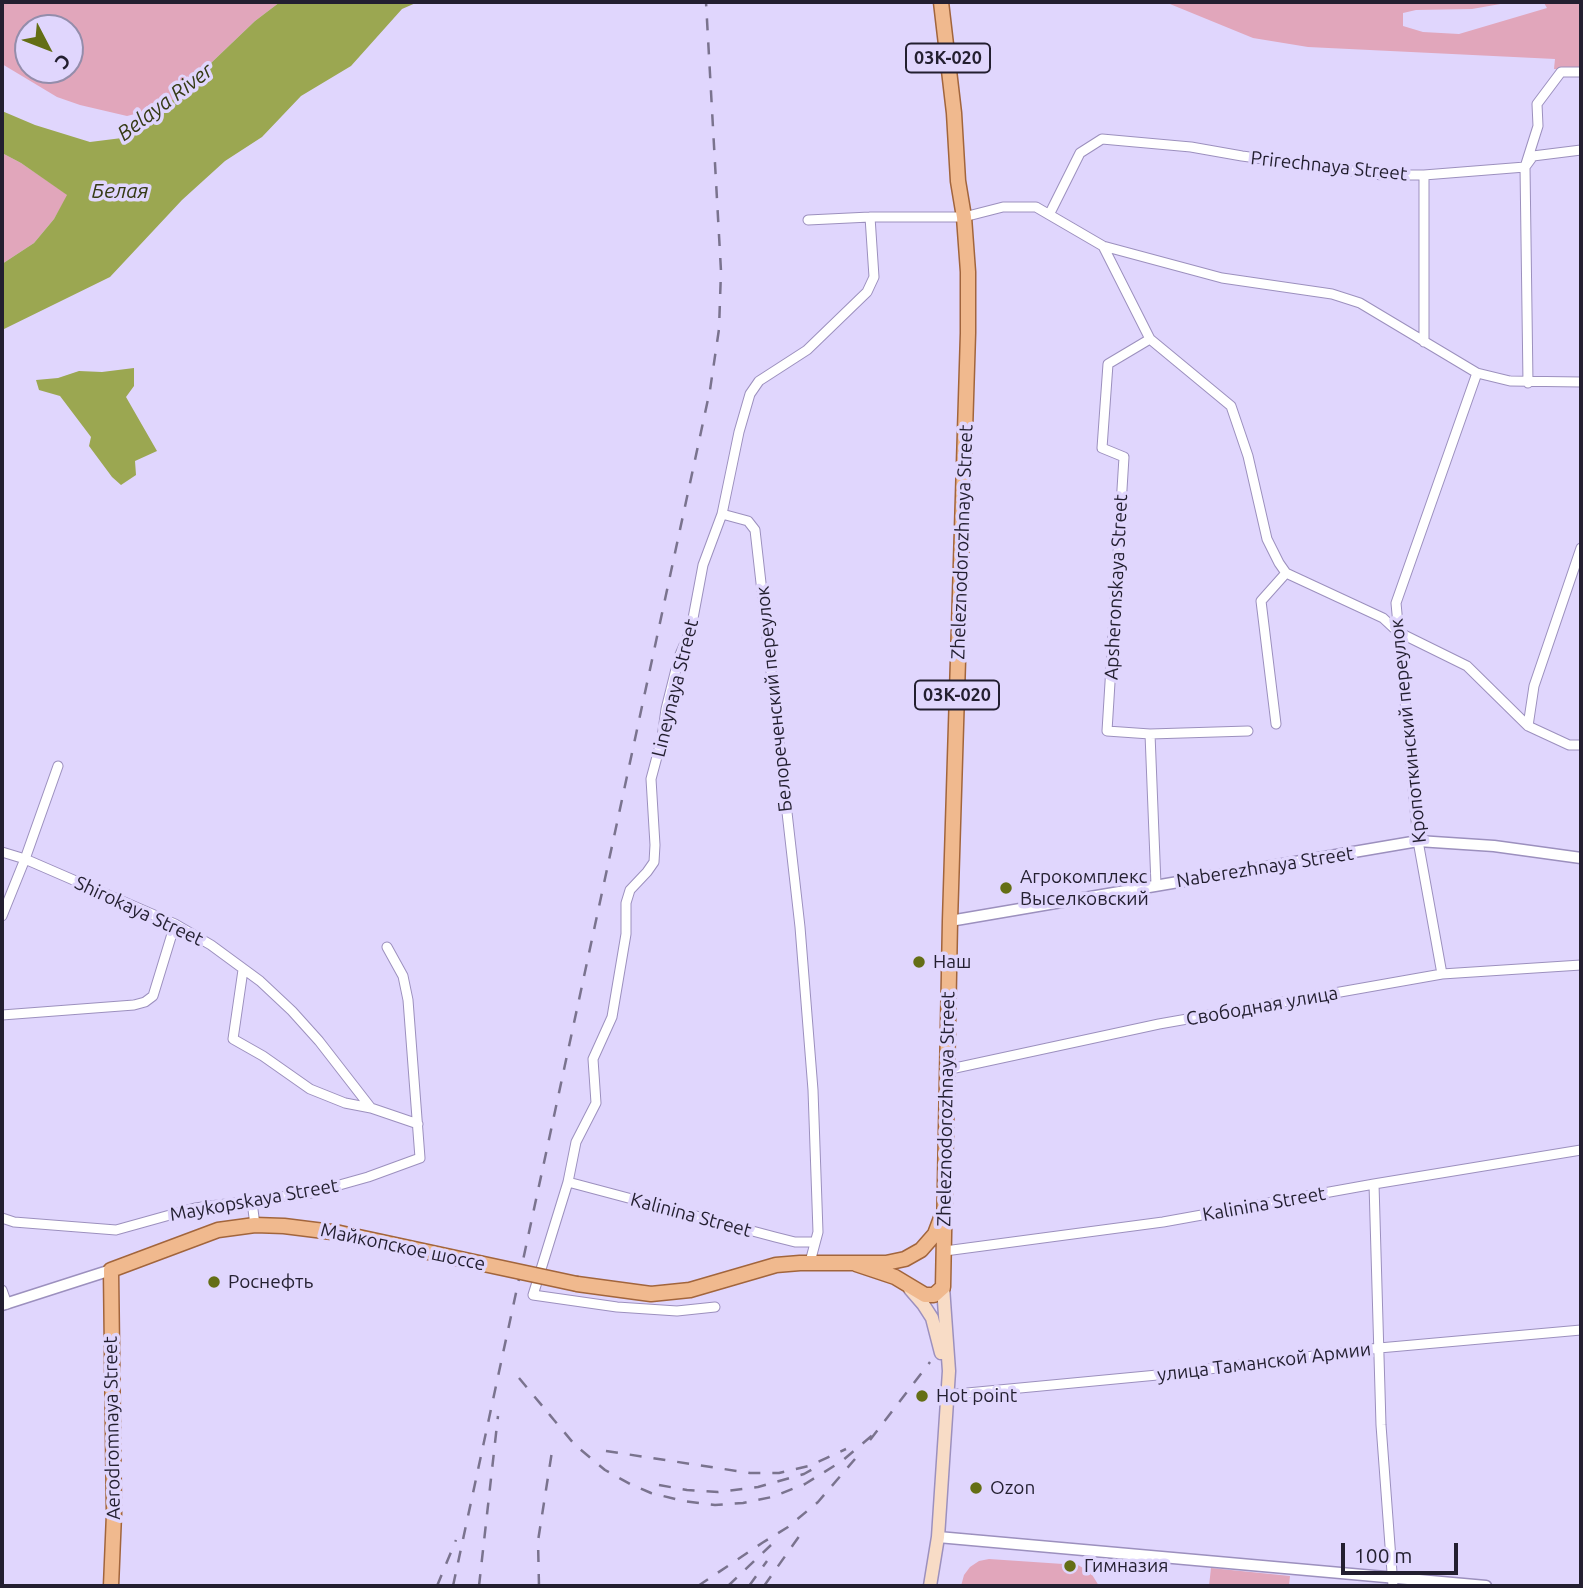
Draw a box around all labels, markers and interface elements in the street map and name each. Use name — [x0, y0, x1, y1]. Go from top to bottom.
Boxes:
north arrow — [14, 14, 84, 84]
road number: 03К-020 — [906, 44, 990, 72]
text: С — [51, 50, 75, 74]
water label: Belaya River — [112, 58, 218, 146]
street label: Prirechnaya Street — [1250, 146, 1408, 186]
water label: Белая — [92, 178, 148, 204]
street label: Zheleznodorozhnaya Street — [947, 424, 977, 660]
street label: Apsheronskaya Street — [1100, 493, 1132, 681]
street label: Белореченский переулок — [751, 585, 797, 813]
street label: Lineynaya Street — [647, 617, 703, 759]
street label: Кропоткинский переулок — [1385, 618, 1431, 844]
road number: 03К-020 — [915, 680, 999, 710]
street label: Naberezhnaya Street — [1175, 842, 1355, 892]
place label: Агрокомплекс Выселковский — [1020, 866, 1149, 910]
street label: Shirokaya Street — [71, 871, 207, 951]
marker: Агрокомплекс Выселковский — [998, 880, 1014, 896]
place label: Наш — [933, 951, 971, 973]
marker: Наш — [911, 954, 927, 970]
street label: Свободная улица — [1184, 981, 1340, 1031]
street label: Zheleznodorozhnaya Street — [933, 991, 959, 1227]
street label: Maykopskaya Street — [168, 1174, 340, 1226]
street label: Kalinina Street — [1201, 1182, 1327, 1226]
street label: Kalinina Street — [628, 1188, 754, 1242]
street label: Майкопское шоссе — [319, 1218, 487, 1276]
place label: Роснефть — [228, 1271, 313, 1293]
marker: Роснефть — [206, 1274, 222, 1290]
street label: Aerodromnaya Street — [99, 1336, 125, 1520]
street label: улица Таманской Армии — [1156, 1338, 1372, 1386]
place label: Hot point — [936, 1385, 1017, 1407]
marker: Hot point — [914, 1388, 930, 1404]
place label: Ozon — [990, 1477, 1035, 1499]
marker: Ozon — [968, 1480, 984, 1496]
scale bar — [1345, 1528, 1462, 1572]
text: 100 m — [1354, 1543, 1412, 1567]
place label: Гимназия — [1084, 1555, 1168, 1577]
marker: Гимназия — [1062, 1558, 1078, 1574]

